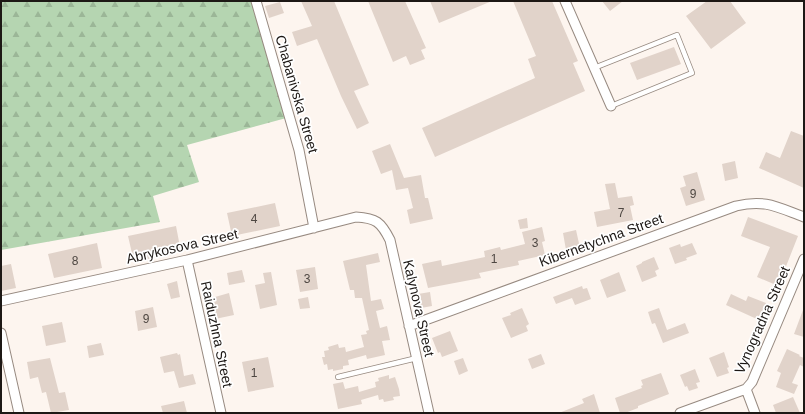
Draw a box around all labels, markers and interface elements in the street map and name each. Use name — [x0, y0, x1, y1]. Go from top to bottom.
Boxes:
street label: Chabanivska Street — [272, 33, 322, 155]
house number: 9 — [690, 187, 697, 201]
house number: 7 — [618, 206, 625, 220]
street label: Kibernetychna Street — [537, 210, 665, 270]
house number: 4 — [251, 212, 258, 226]
street label: Abrykosova Street — [124, 225, 240, 267]
house number: 3 — [532, 236, 539, 250]
house number: 1 — [491, 252, 498, 266]
house number: 8 — [72, 254, 79, 268]
street label: Kalynova Street — [400, 258, 438, 358]
street label: Vynogradna Street — [731, 264, 793, 376]
house number: 3 — [304, 272, 311, 286]
street label: Raiduzhna Street — [198, 279, 236, 389]
house number: 9 — [143, 312, 150, 326]
house number: 1 — [251, 366, 258, 380]

